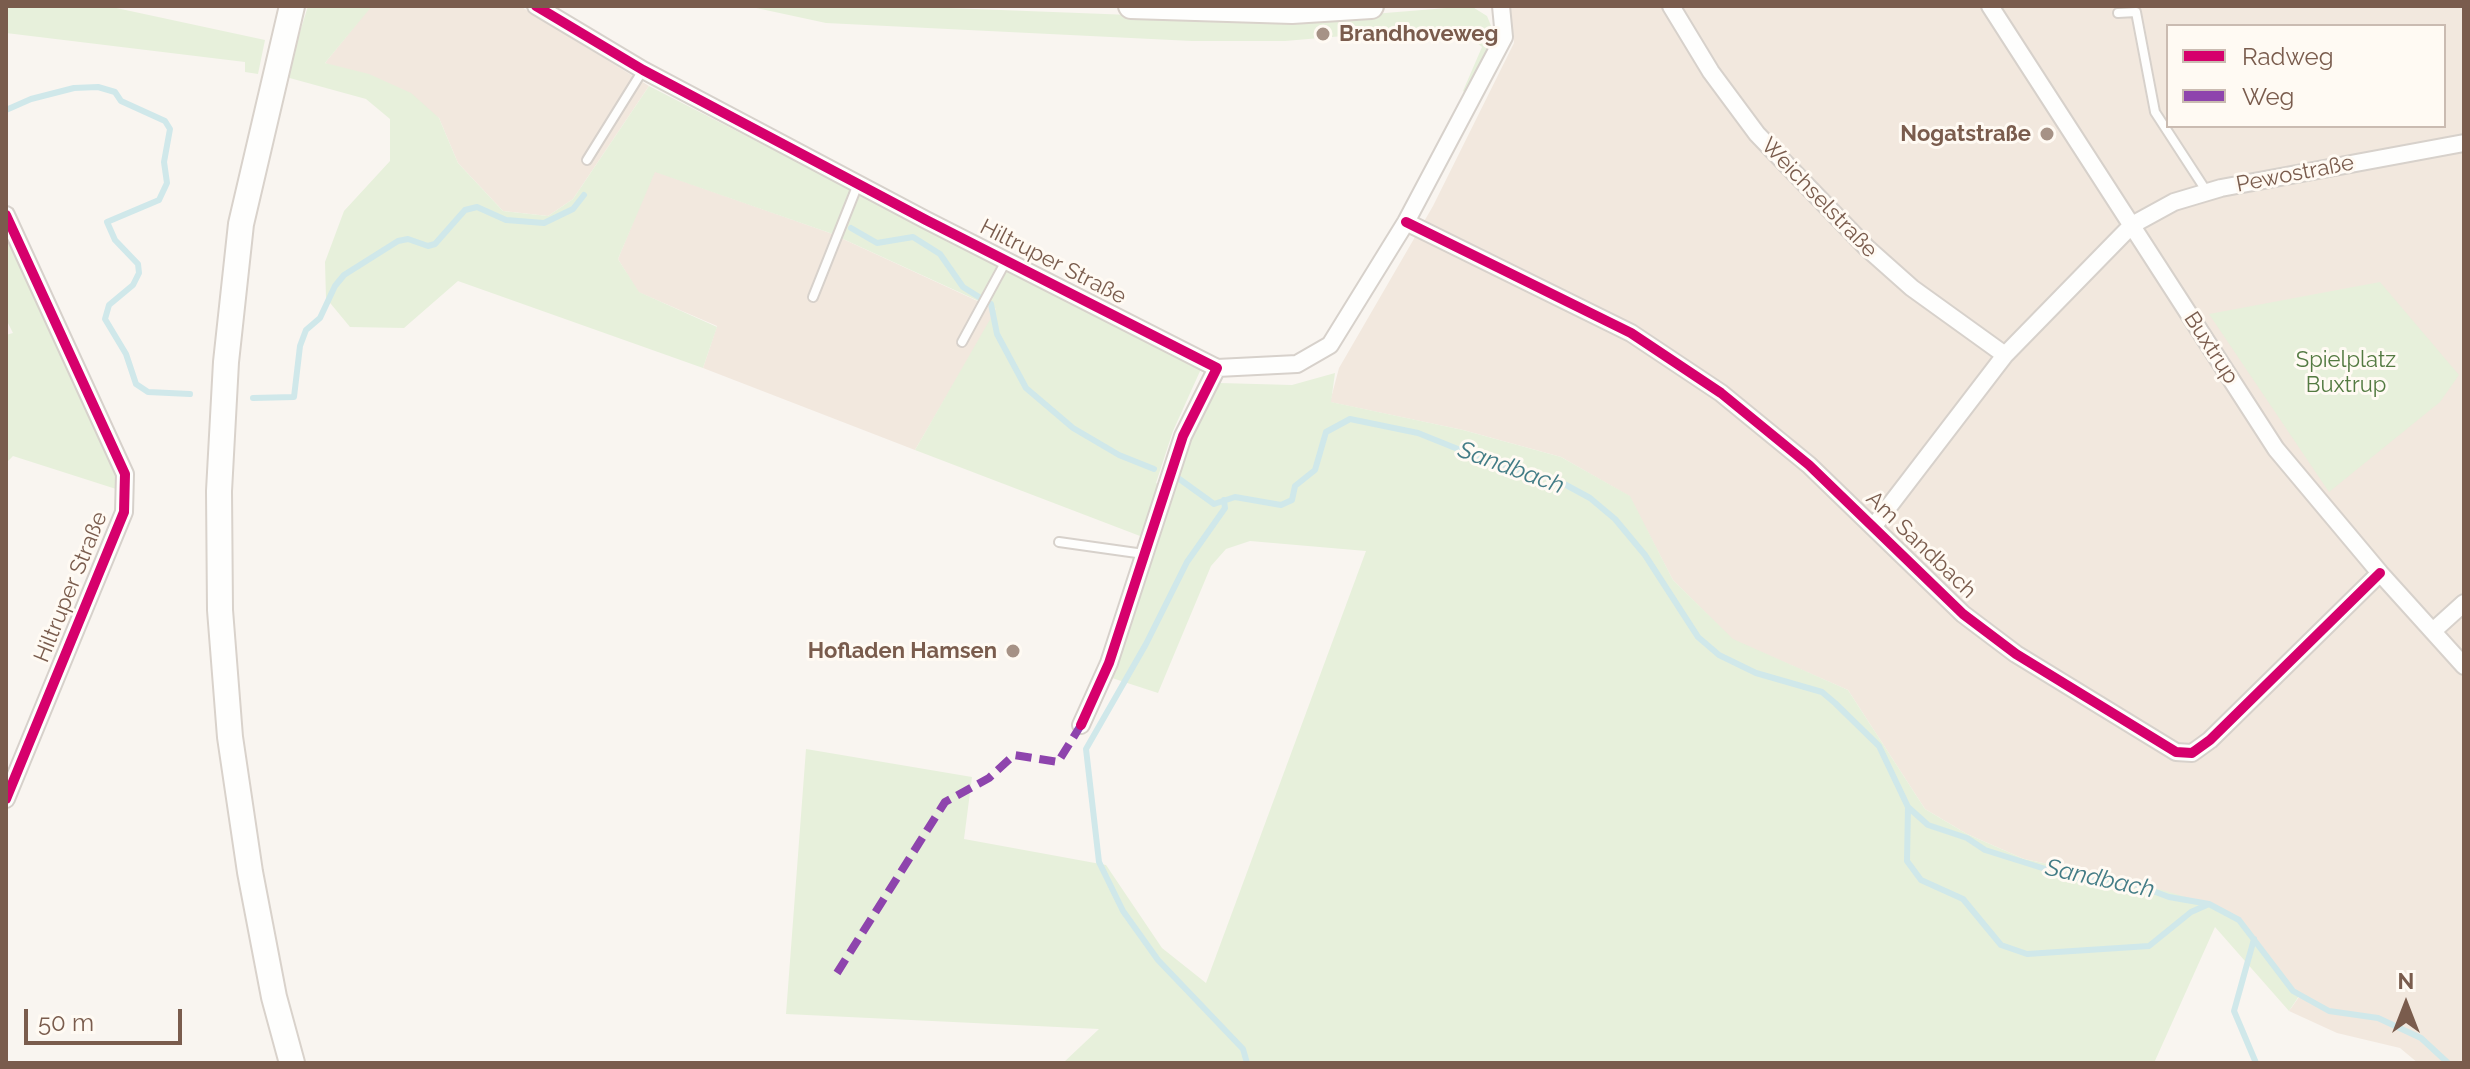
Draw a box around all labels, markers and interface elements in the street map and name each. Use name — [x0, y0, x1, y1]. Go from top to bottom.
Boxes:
place label: Brandhoveweg — [1339, 21, 1498, 47]
legend — [2166, 24, 2446, 128]
marker: Brandhoveweg — [1314, 25, 1332, 43]
text: Radweg — [2242, 42, 2334, 71]
text: Weg — [2242, 82, 2294, 111]
place label: Nogatstraße — [1900, 121, 2031, 147]
marker: Nogatstraße — [2038, 125, 2056, 143]
street label: Weichselstraße — [1755, 133, 1883, 263]
street label: Pewostraße — [2234, 150, 2356, 198]
street label: Hiltruper Straße — [976, 214, 1130, 310]
street label: Buxtrup — [2178, 307, 2244, 389]
park label: Spielplatz Buxtrup — [2296, 347, 2396, 398]
water label: Sandbach — [1454, 436, 1568, 500]
street label: Am Sandbach — [1860, 486, 1982, 604]
street label: Hiltruper Straße — [29, 508, 113, 666]
place label: Hofladen Hamsen — [808, 638, 997, 664]
marker: Hofladen Hamsen — [1004, 642, 1022, 660]
water label: Sandbach — [2043, 853, 2157, 905]
north arrow — [2366, 965, 2446, 1045]
text: N — [2398, 968, 2414, 994]
scale bar — [28, 993, 186, 1043]
text: 50 m — [38, 1008, 94, 1037]

